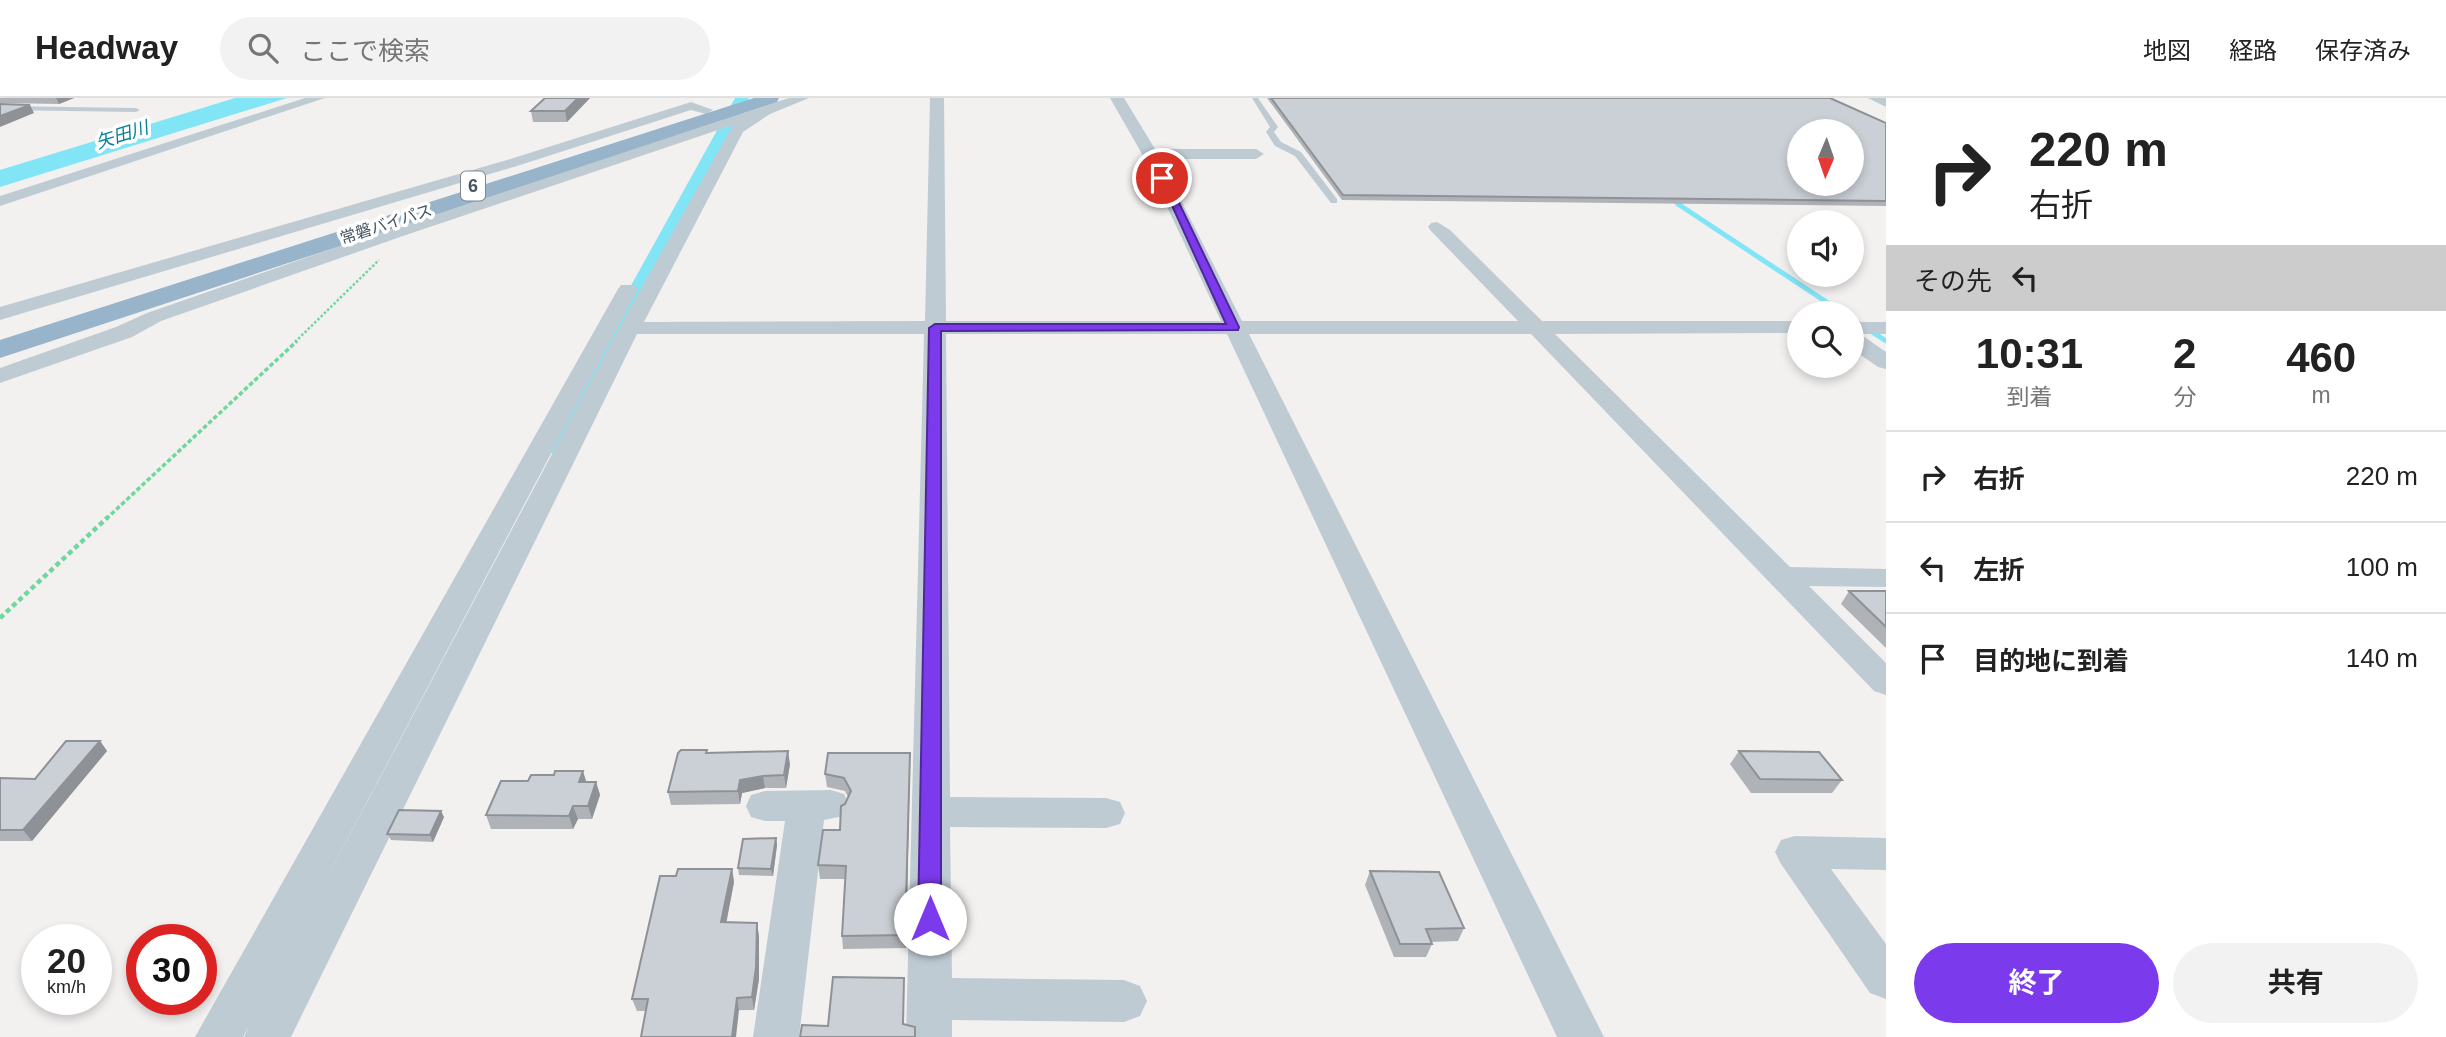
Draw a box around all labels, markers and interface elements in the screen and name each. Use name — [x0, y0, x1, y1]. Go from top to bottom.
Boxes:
search box — [220, 17, 710, 80]
text: Headway — [35, 29, 178, 66]
icon: search — [244, 29, 282, 67]
text: ここで検索 — [300, 36, 430, 66]
text: 地図 — [2143, 37, 2191, 64]
text: 経路 — [2229, 37, 2277, 64]
text: 保存済み — [2315, 37, 2411, 64]
water label: 矢田川 — [93, 117, 153, 152]
north arrow — [1787, 119, 1864, 196]
map controls — [1787, 119, 1864, 378]
text: 220 m — [2029, 122, 2168, 176]
icon: right — [1914, 126, 2005, 217]
pin — [1132, 148, 1192, 208]
icon: arrive — [1143, 159, 1181, 197]
road number: 6 — [461, 172, 485, 200]
text: 右折 — [2029, 187, 2093, 223]
street label: 常磐バイパス — [338, 201, 434, 247]
button: sound — [1787, 210, 1864, 287]
icon: left — [2006, 259, 2044, 297]
text: その先 — [1914, 266, 1992, 296]
button: search — [1787, 301, 1864, 378]
text: 10:31 — [1976, 330, 2083, 377]
text: 2 — [2173, 330, 2196, 377]
text: 460 — [2286, 334, 2356, 381]
text: m — [2312, 382, 2331, 408]
text: 到着 — [2006, 384, 2052, 410]
text: 分 — [2173, 384, 2196, 410]
icon: right — [1914, 458, 1952, 496]
text: 220 m — [2346, 461, 2418, 491]
text: 右折 — [1973, 464, 2025, 494]
icon: left — [1914, 549, 1952, 587]
text: 100 m — [2346, 552, 2418, 582]
text: 左折 — [1973, 555, 2025, 585]
icon: arrive — [1914, 640, 1952, 678]
text: 140 m — [2346, 643, 2418, 673]
text: 目的地に到着 — [1973, 646, 2129, 676]
position arrow — [893, 882, 967, 956]
speed limit sign: 30 — [126, 924, 217, 1015]
text: 20 — [47, 941, 86, 980]
button: 終了 — [1914, 943, 2159, 1023]
button: 共有 — [2173, 943, 2418, 1023]
text: km/h — [47, 977, 86, 997]

